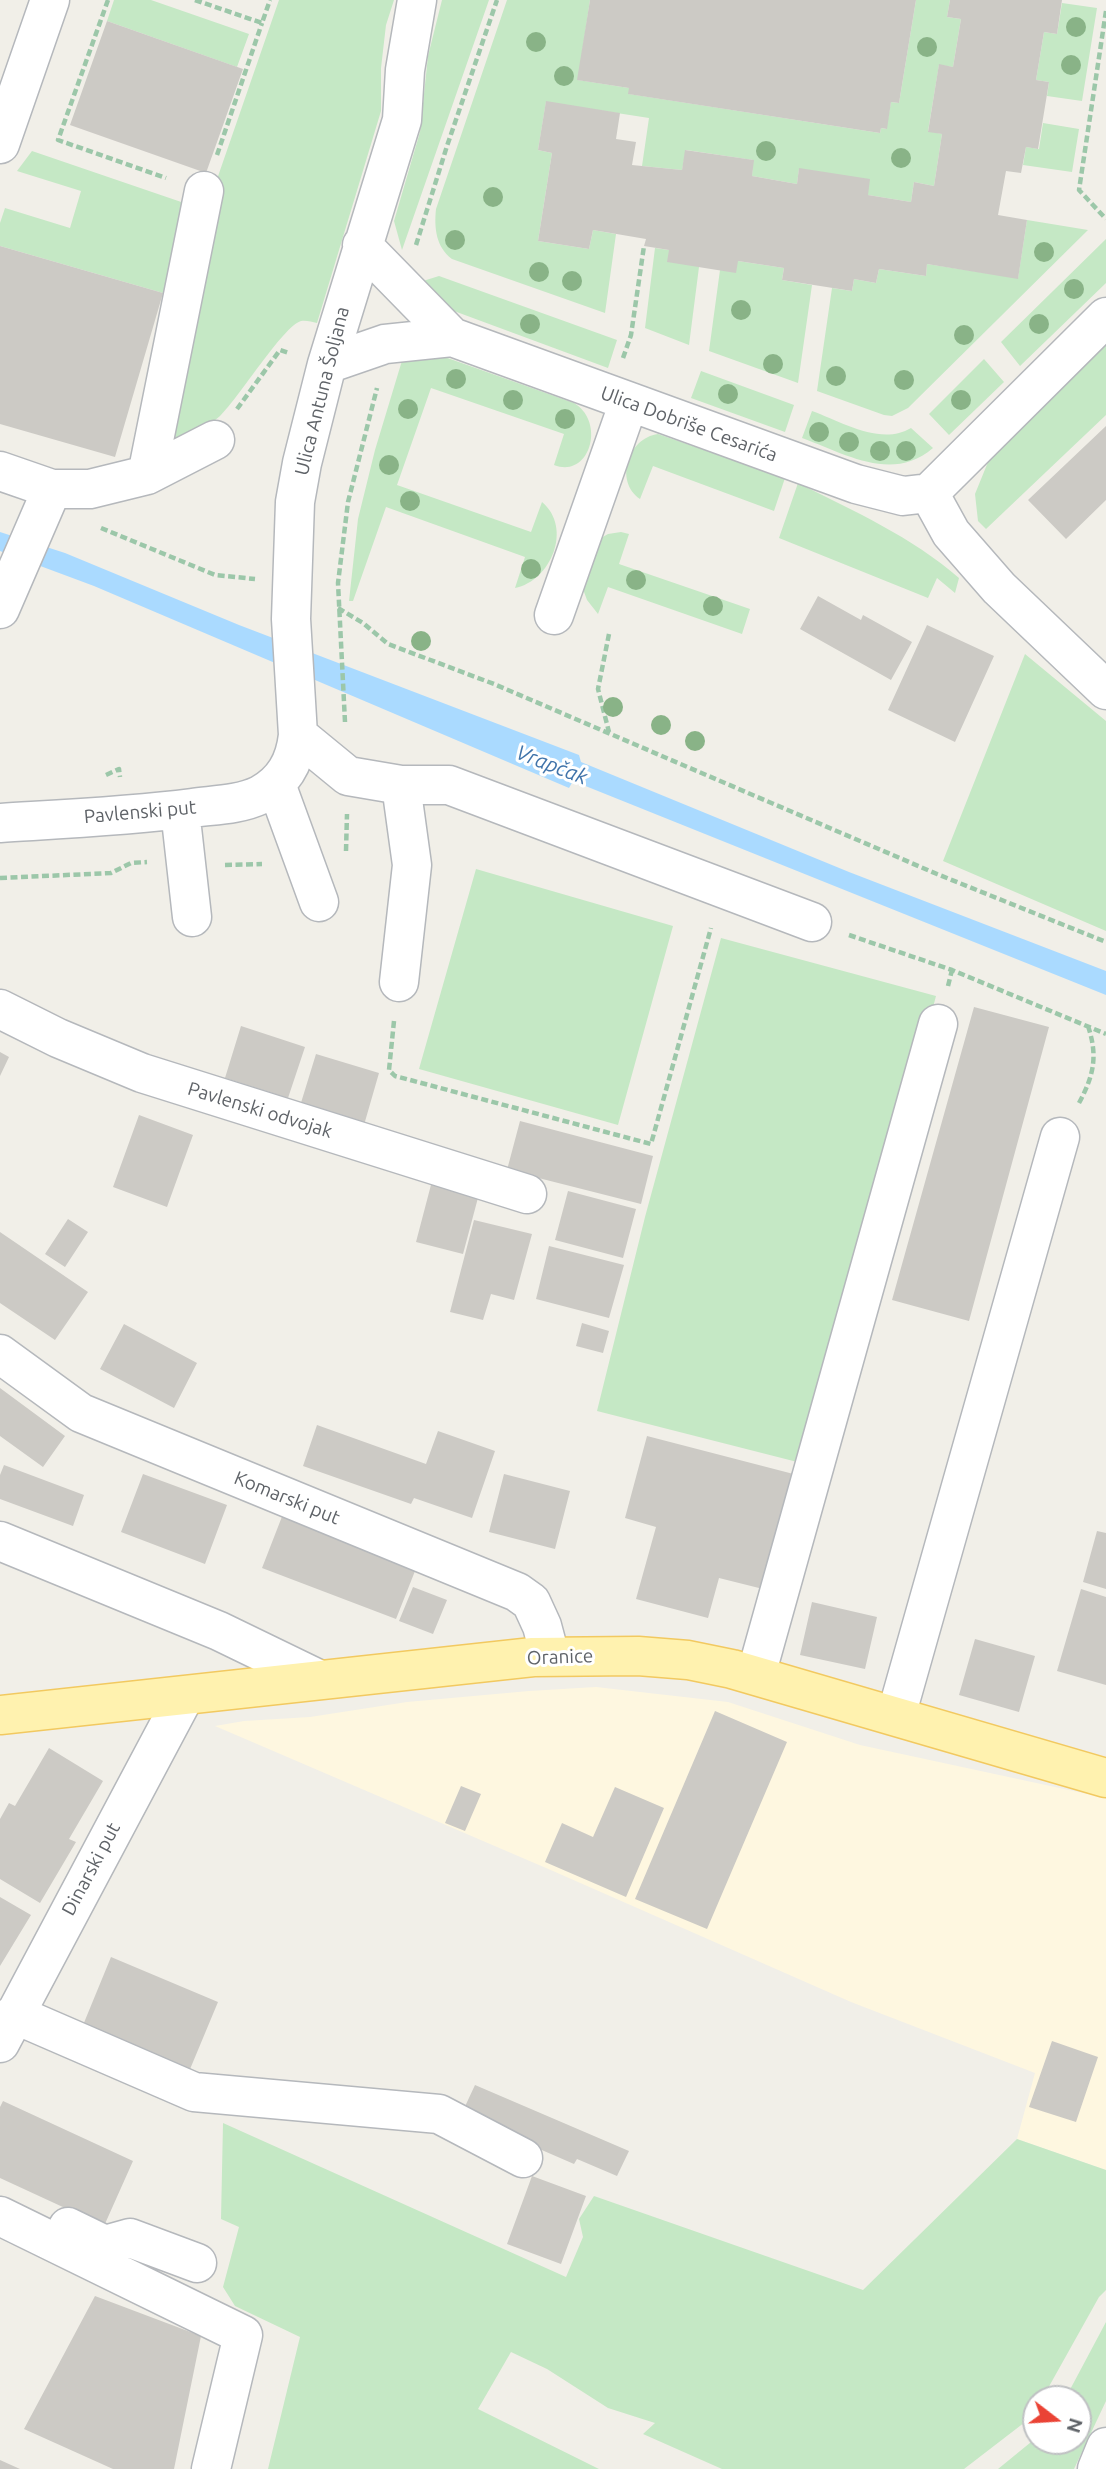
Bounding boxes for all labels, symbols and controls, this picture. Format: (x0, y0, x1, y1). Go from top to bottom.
street label: Ulica Antuna Šoljana (290, 304, 354, 478)
street label: Ulica Dobriše Cesarića (597, 381, 781, 467)
water label: Vrapčak (513, 740, 591, 790)
street label: Pavlenski put (83, 796, 197, 828)
street label: Pavlenski odvojak (185, 1077, 335, 1143)
street label: Komarski put (231, 1466, 343, 1530)
street label: Oranice (526, 1644, 594, 1670)
street label: Dinarski put (57, 1819, 125, 1919)
north arrow (1022, 2385, 1092, 2455)
text: N (1063, 2416, 1088, 2436)

